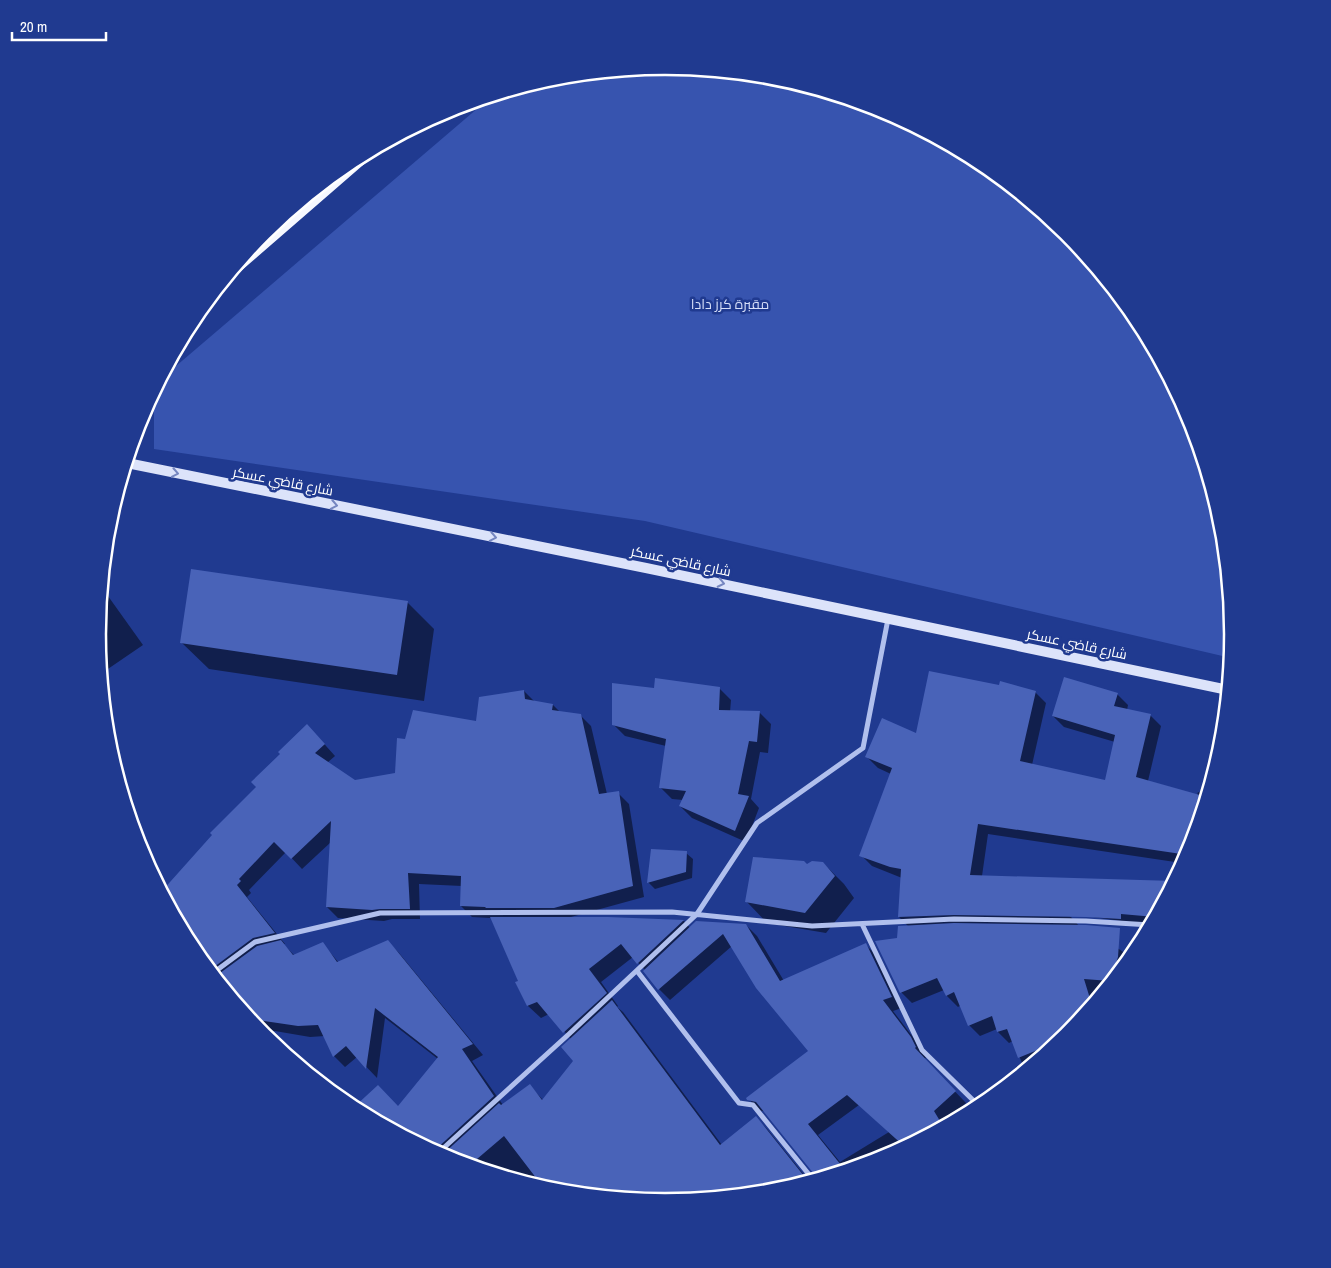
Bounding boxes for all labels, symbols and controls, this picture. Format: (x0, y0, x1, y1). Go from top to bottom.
scale bar (12, 10, 106, 42)
text: 20 m (20, 16, 47, 37)
park label: مقبرة كرز دادا (691, 295, 769, 313)
street label: شارع قاضي عسكر (230, 462, 335, 502)
one-way arrow (170, 467, 179, 478)
one-way arrow (330, 499, 338, 510)
one-way arrow (489, 531, 498, 542)
street label: شارع قاضي عسكر (628, 541, 733, 582)
one-way arrow (717, 577, 726, 588)
street label: شارع قاضي عسكر (1024, 624, 1129, 665)

